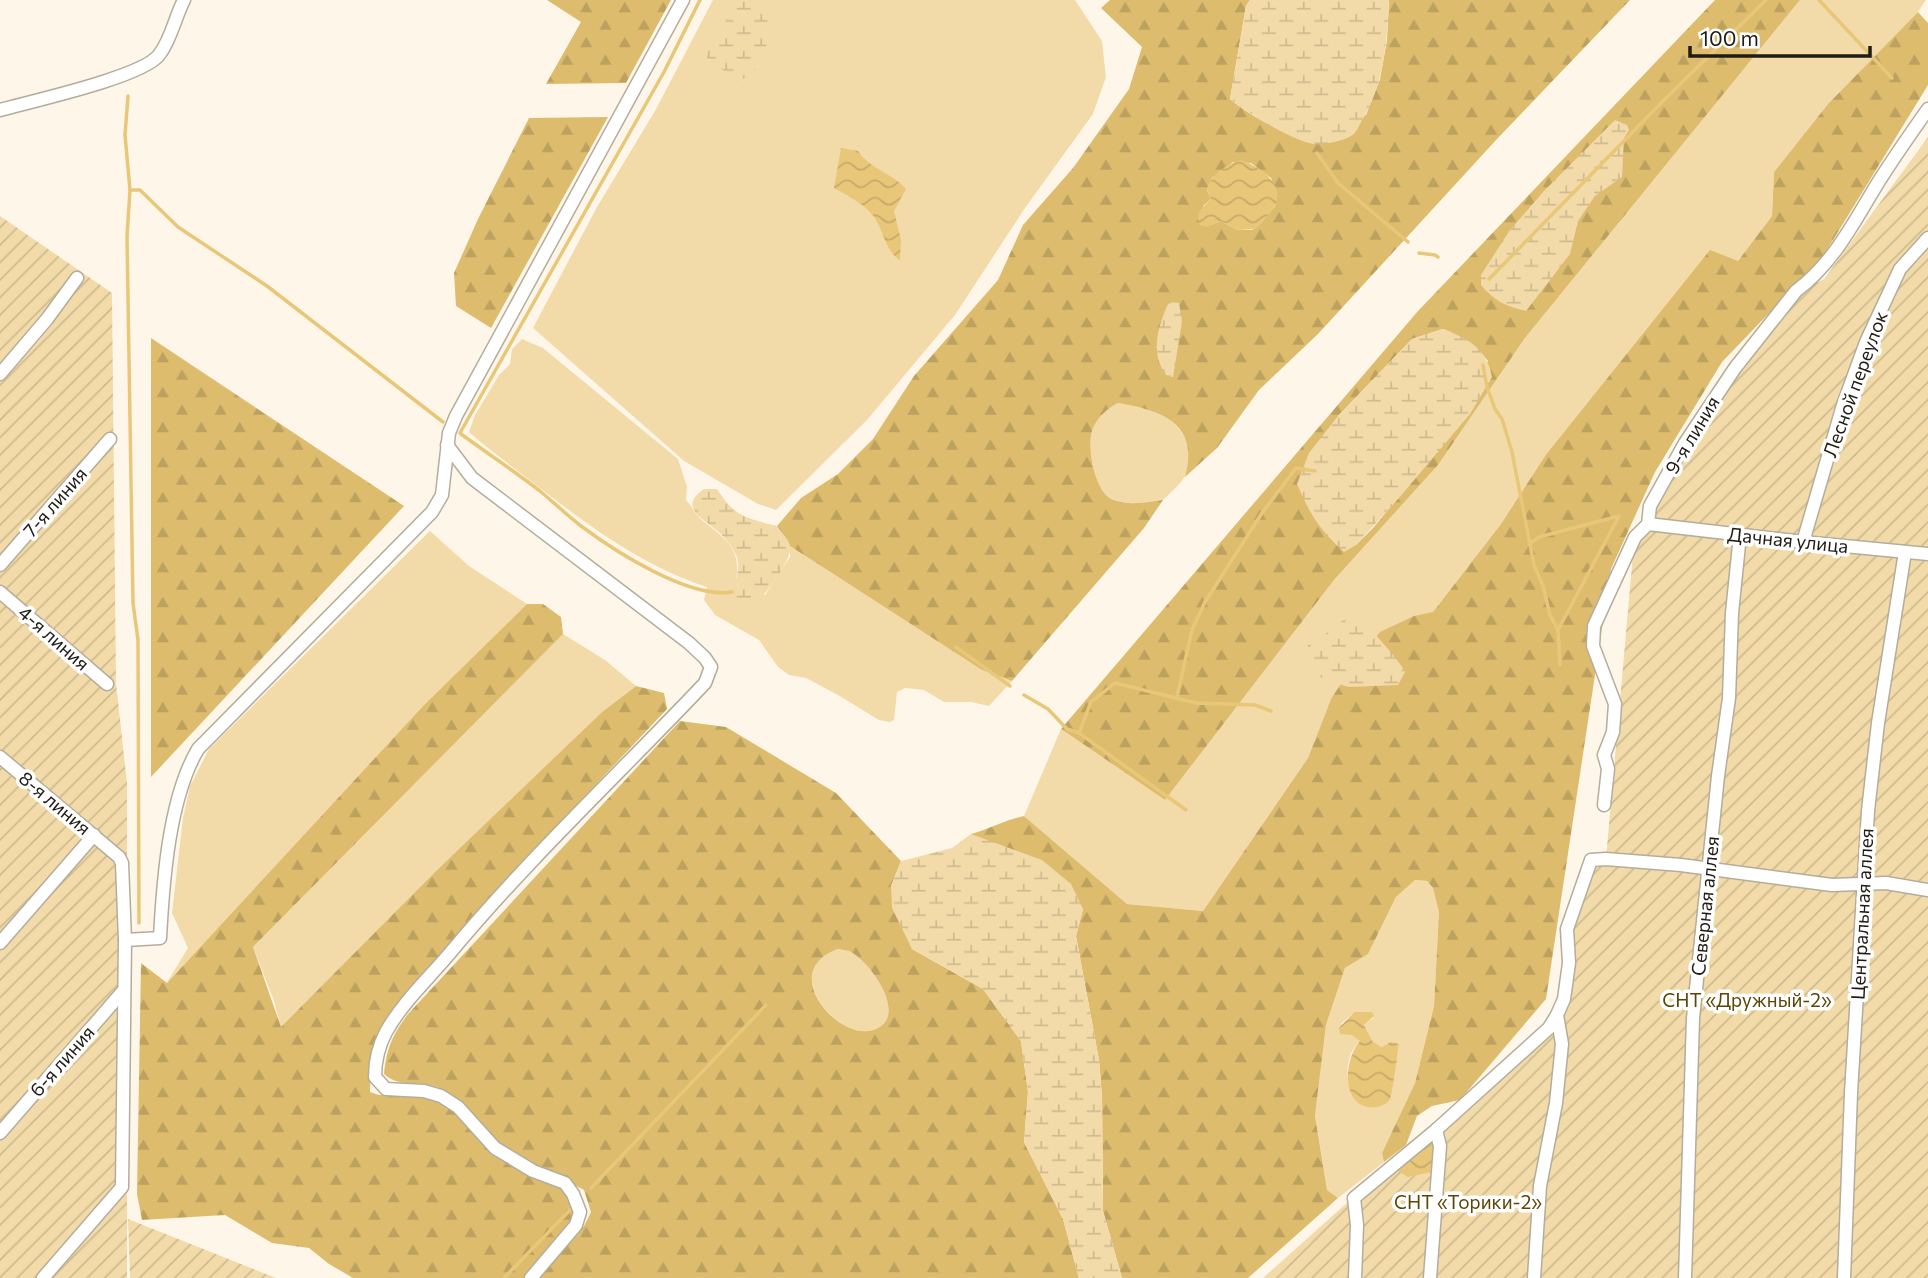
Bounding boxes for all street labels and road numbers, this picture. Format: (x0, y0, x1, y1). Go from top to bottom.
street label: Лесной переулок (1817, 308, 1892, 460)
street label: 9-я линия (1659, 392, 1724, 478)
street label: 7-я линия (18, 462, 91, 541)
street label: Дачная улица (1727, 522, 1849, 557)
street label: 4-я линия (14, 601, 95, 675)
street label: 8-я линия (15, 766, 96, 839)
street label: Центральная аллея (1846, 827, 1877, 1001)
street label: Северная аллея (1686, 835, 1723, 977)
street label: 6-я линия (24, 1020, 99, 1101)

